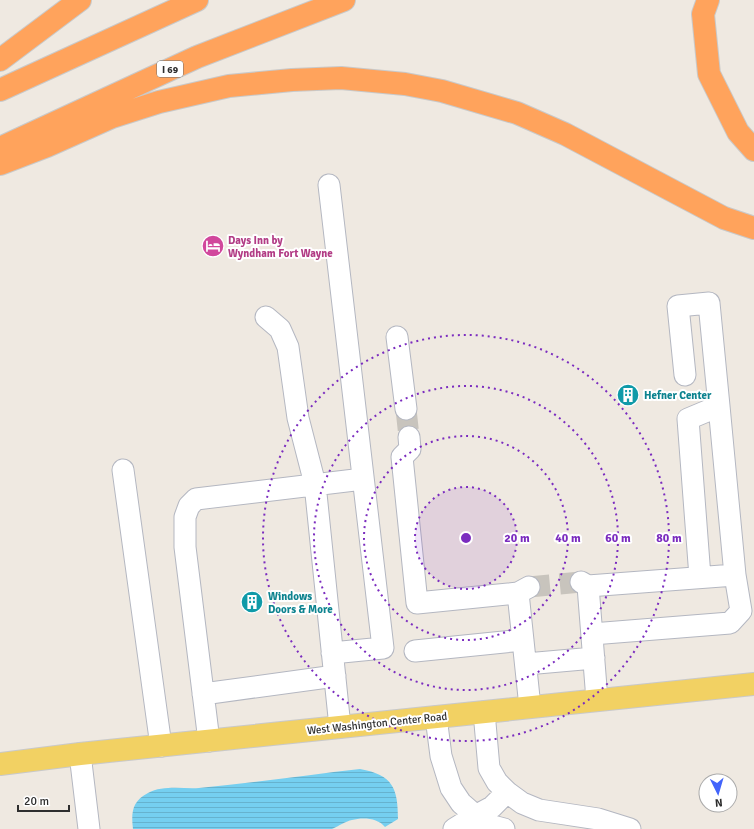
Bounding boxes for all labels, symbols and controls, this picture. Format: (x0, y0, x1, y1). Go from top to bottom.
road number: I 69 (157, 61, 183, 77)
hotel icon: Days Inn by Wyndham Fort Wayne (200, 233, 226, 259)
place label: Days Inn by Wyndham Fort Wayne (228, 234, 333, 260)
building icon: Hefner Center (615, 382, 641, 408)
place label: Hefner Center (644, 389, 712, 402)
centre of rings (459, 531, 473, 545)
text: 20 m (504, 531, 530, 546)
text: 40 m (555, 531, 581, 546)
text: 60 m (605, 531, 631, 546)
text: 80 m (656, 531, 682, 546)
building icon: Windows Doors & More (239, 589, 265, 615)
place label: Windows Doors & More (268, 590, 333, 616)
street label: West Washington Center Road (306, 710, 448, 737)
north arrow (698, 773, 738, 813)
scale bar (18, 787, 69, 813)
text: 20 m (24, 794, 49, 809)
text: N (714, 796, 723, 809)

